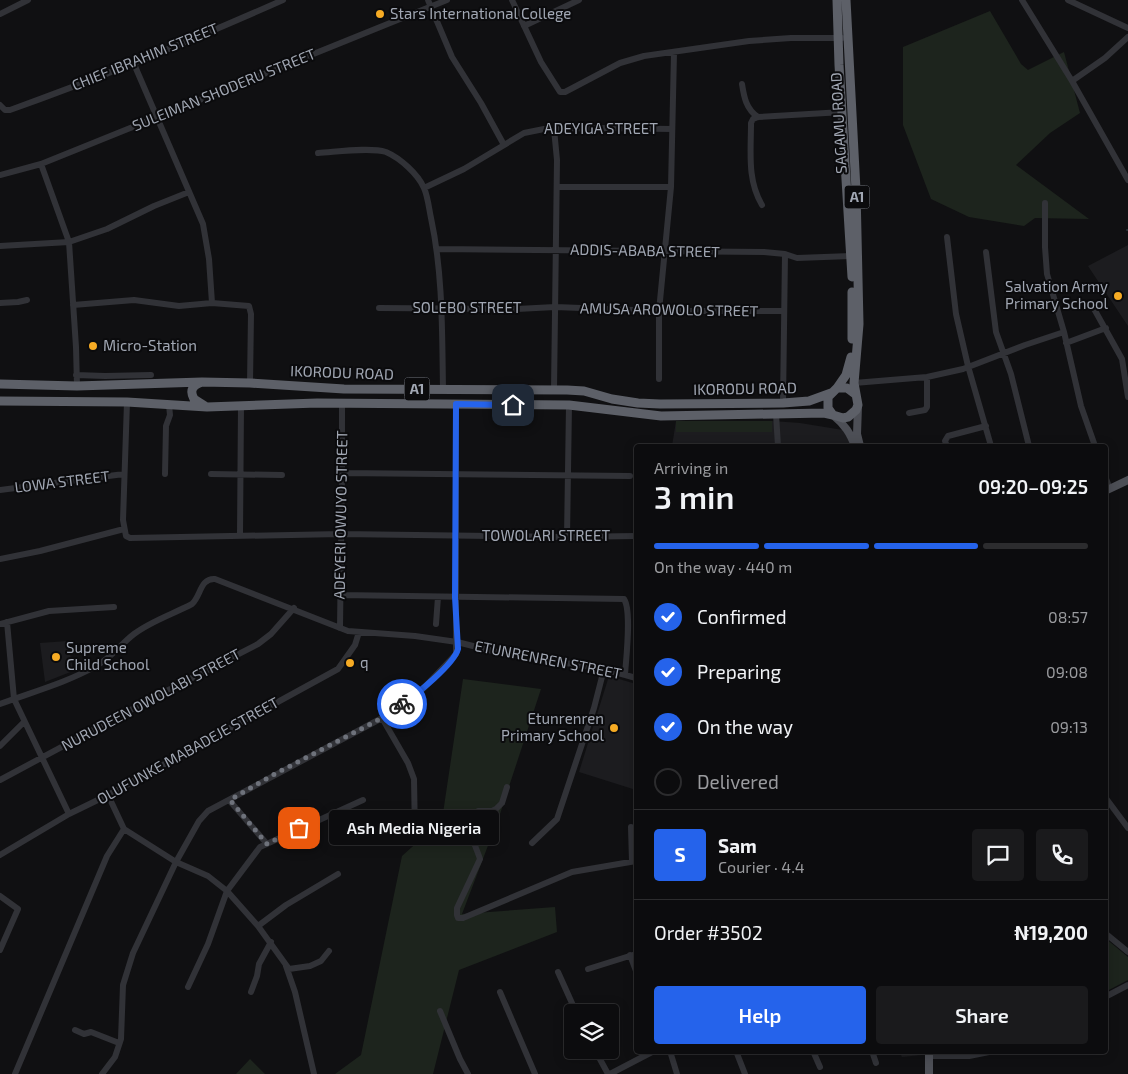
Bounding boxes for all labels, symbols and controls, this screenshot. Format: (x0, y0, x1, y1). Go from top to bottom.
place label: Stars International College (390, 4, 571, 22)
marker: Stars International College (374, 8, 386, 20)
street label: CHIEF IBRAHIM STREET (69, 18, 221, 94)
street label: SULEIMAN SHODERU STREET (129, 44, 318, 134)
street label: SAGAMU ROAD (826, 72, 850, 174)
street label: ADEYIGA STREET (544, 119, 658, 137)
road number: A1 (844, 186, 870, 208)
street label: ADDIS-ABABA STREET (570, 240, 720, 260)
place label: Salvation Army Primary School (1005, 277, 1109, 312)
marker: Salvation Army Primary School (1112, 290, 1124, 302)
street label: SOLEBO STREET (412, 298, 522, 316)
street label: AMUSA AROWOLO STREET (580, 298, 759, 320)
place label: Micro-Station (103, 336, 197, 354)
marker: Micro-Station (87, 340, 99, 352)
street label: IKORODU ROAD (290, 361, 394, 383)
road number: A1 (404, 378, 430, 400)
street label: IKORODU ROAD (693, 378, 797, 398)
pin (492, 384, 534, 426)
icon: home (499, 391, 527, 419)
street label: ADEYERI OWUYO STREET (330, 430, 350, 600)
text: Arriving in (654, 458, 728, 477)
street label: LOWA STREET (13, 466, 111, 496)
text: 09:20–09:25 (978, 475, 1088, 498)
text: 3 min (654, 477, 735, 515)
street label: TOWOLARI STREET (482, 526, 610, 544)
text: On the way · 440 m (654, 557, 792, 576)
icon: check (654, 603, 682, 631)
text: Confirmed (697, 605, 787, 628)
text: 08:57 (1048, 607, 1088, 626)
street label: ETUNRENREN STREET (473, 636, 624, 682)
place label: Supreme Child School (66, 638, 150, 673)
street label: NURUDEEN OWOLABI STREET (58, 644, 243, 754)
marker: Supreme Child School (50, 651, 62, 663)
place label: q (360, 653, 369, 671)
marker: q (344, 657, 356, 669)
icon: check (654, 658, 682, 686)
text: Preparing (697, 660, 781, 683)
text: 09:08 (1046, 662, 1088, 681)
courier (377, 679, 427, 729)
icon: bike (388, 690, 416, 718)
street label: OLUFUNKE MABADEJE STREET (94, 692, 282, 808)
place label: Etunrenren Primary School (501, 709, 605, 744)
icon: check (654, 713, 682, 741)
text: On the way (697, 715, 793, 738)
text: 09:13 (1050, 717, 1088, 736)
marker: Etunrenren Primary School (608, 722, 620, 734)
text: Delivered (697, 770, 779, 793)
pin (278, 807, 320, 849)
callout: Ash Media Nigeria (329, 810, 499, 846)
icon: bag (285, 814, 313, 842)
text: Ash Media Nigeria (347, 818, 481, 837)
button: chat (972, 829, 1024, 881)
button: phone (1036, 829, 1088, 881)
text: Sam (718, 834, 757, 857)
text: S (674, 843, 686, 866)
text: Courier · 4.4 (718, 857, 805, 876)
text: Order #3502 (654, 921, 763, 944)
text: ₦19,200 (1014, 921, 1088, 944)
button: Help (654, 986, 866, 1044)
button: Share (876, 986, 1088, 1044)
map controls (564, 1004, 619, 1059)
button: layers (564, 1004, 619, 1059)

